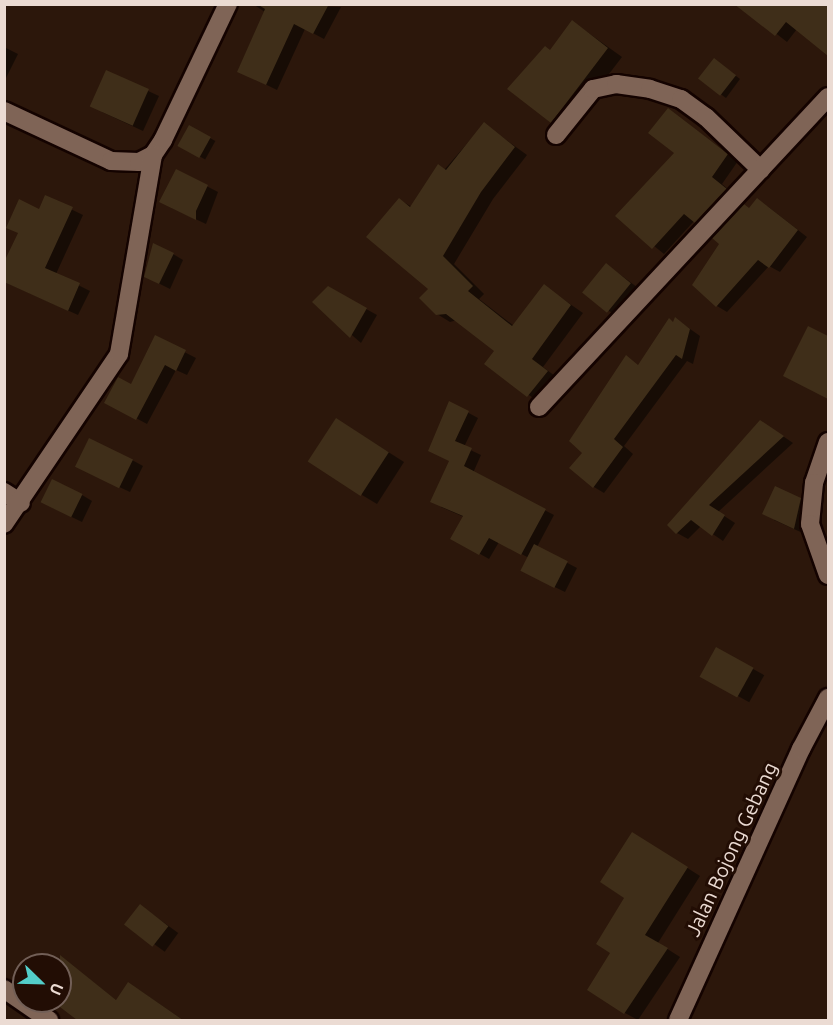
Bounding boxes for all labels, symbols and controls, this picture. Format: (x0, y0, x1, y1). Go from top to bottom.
street label: Jalan Bojong Gebang (680, 758, 782, 940)
north arrow (12, 953, 72, 1013)
text: U (46, 981, 67, 998)

